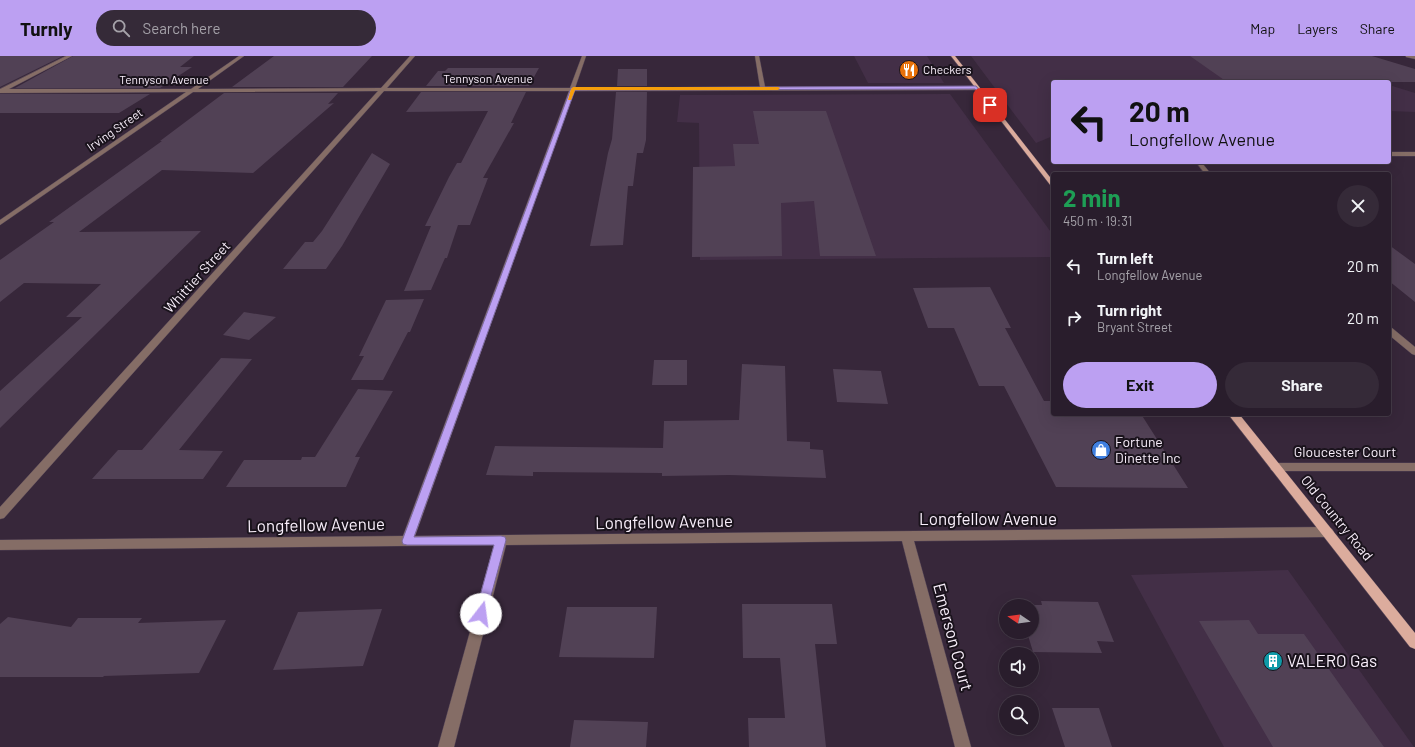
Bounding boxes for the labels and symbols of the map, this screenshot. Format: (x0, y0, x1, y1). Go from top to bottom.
restaurant icon: Checkers (898, 59, 920, 81)
place label: Checkers (923, 62, 972, 76)
street label: Tennyson Avenue (443, 71, 533, 85)
street label: Tennyson Avenue (119, 72, 209, 86)
pin (973, 88, 1007, 122)
street label: Irving Street (84, 105, 145, 153)
street label: Whittier Street (160, 237, 233, 316)
place label: Fortune Dinette Inc (1115, 433, 1181, 466)
shop icon: Fortune Dinette Inc (1090, 439, 1112, 461)
street label: Gloucester Court (1294, 443, 1396, 460)
street label: Old Country Road (1298, 472, 1377, 564)
street label: Longfellow Avenue (919, 508, 1057, 528)
street label: Longfellow Avenue (595, 510, 733, 532)
street label: Longfellow Avenue (247, 513, 385, 535)
street label: Emerson Court (930, 581, 978, 693)
position arrow (460, 593, 502, 635)
north arrow (999, 599, 1039, 639)
building icon: VALERO Gas (1262, 650, 1284, 672)
place label: VALERO Gas (1287, 650, 1377, 670)

